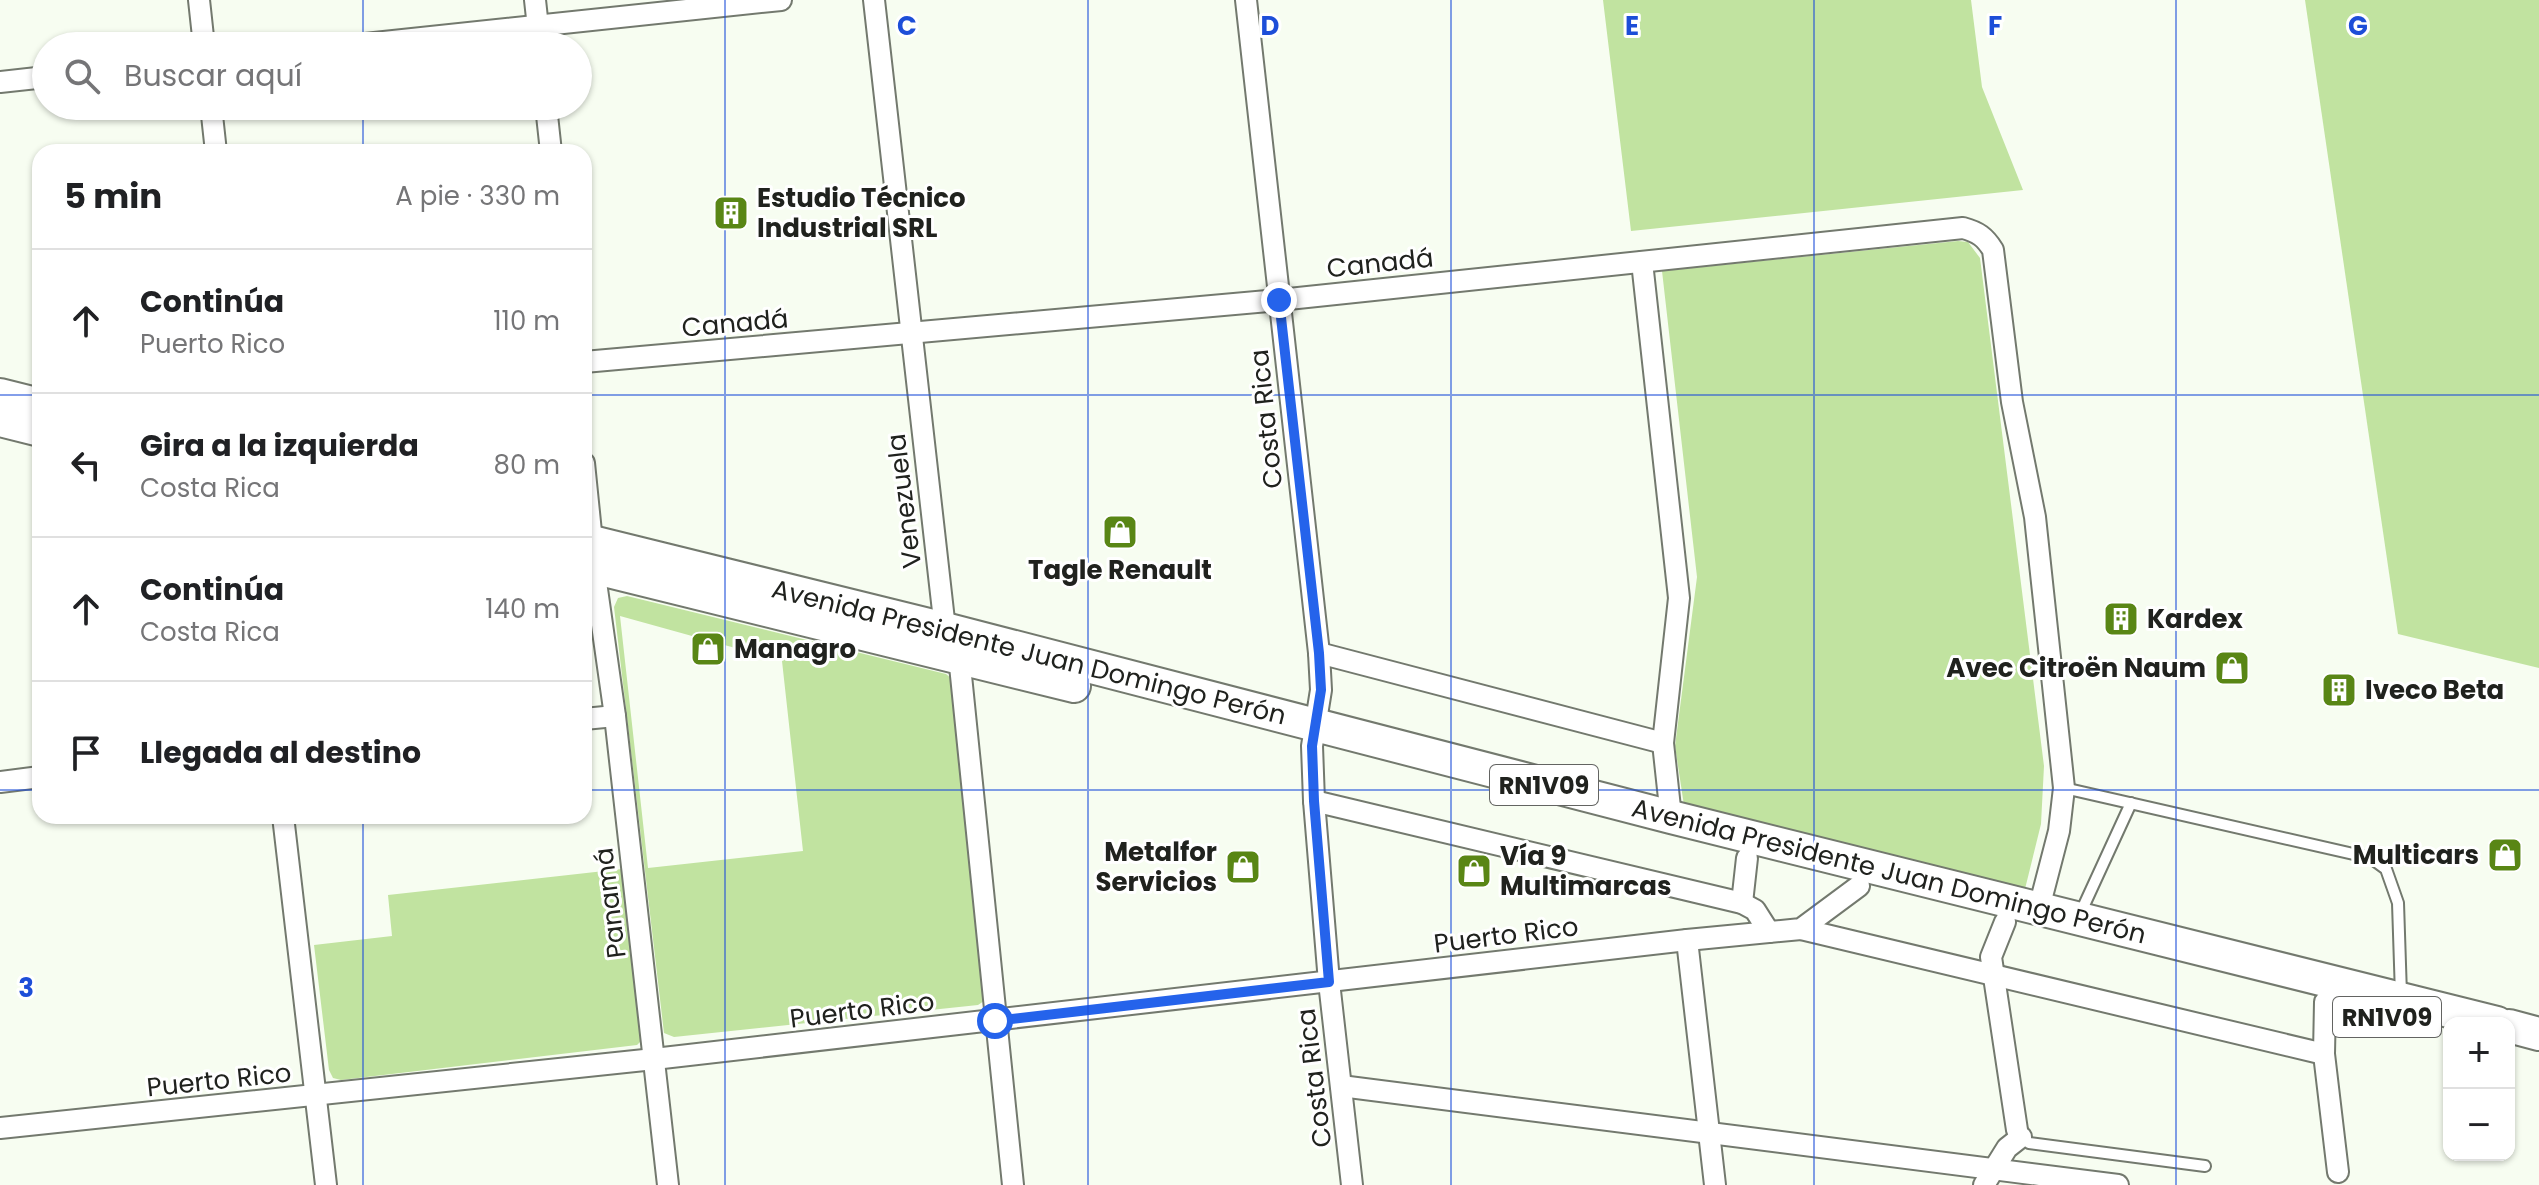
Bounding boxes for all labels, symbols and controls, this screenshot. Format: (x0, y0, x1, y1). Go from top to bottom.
text: C (897, 8, 917, 44)
text: D (1261, 8, 1280, 44)
text: E (1625, 8, 1639, 44)
text: F (1988, 8, 2002, 44)
text: G (2348, 8, 2368, 44)
search box (32, 32, 592, 120)
icon: search (60, 54, 104, 98)
text: Buscar aquí (124, 54, 302, 97)
text: 5 min (64, 172, 162, 220)
text: A pie · 330 m (395, 178, 560, 214)
place label: Estudio Técnico Industrial SRL (757, 180, 966, 246)
building icon: Estudio Técnico Industrial SRL (712, 194, 750, 232)
street label: Canadá (1325, 240, 1435, 286)
text: Continúa (140, 280, 284, 323)
route end (1261, 282, 1297, 318)
icon: ahead (64, 299, 108, 343)
street label: Canadá (680, 300, 790, 346)
text: 110 m (493, 303, 560, 339)
text: Puerto Rico (140, 326, 285, 362)
street label: Costa Rica (1241, 348, 1291, 490)
text: Gira a la izquierda (140, 424, 419, 467)
street label: Venezuela (878, 432, 930, 570)
icon: left (64, 443, 108, 487)
text: 80 m (494, 447, 560, 483)
text: Costa Rica (140, 470, 280, 506)
shop icon: Tagle Renault (1101, 513, 1139, 551)
place label: Tagle Renault (1028, 552, 1212, 588)
text: Continúa (140, 568, 284, 611)
street label: Avenida Presidente Juan Domingo Perón (768, 571, 1290, 733)
icon: ahead (64, 587, 108, 631)
text: 140 m (485, 591, 560, 627)
building icon: Kardex (2102, 600, 2140, 638)
place label: Kardex (2147, 601, 2244, 637)
text: Costa Rica (140, 614, 280, 650)
shop icon: Managro (689, 630, 727, 668)
place label: Managro (734, 631, 856, 667)
shop icon: Avec Citroën Naum (2213, 649, 2251, 687)
place label: Avec Citroën Naum (1946, 650, 2206, 686)
building icon: Iveco Beta (2320, 671, 2358, 709)
place label: Iveco Beta (2365, 672, 2504, 708)
icon: arrive (64, 731, 108, 775)
text: Llegada al destino (140, 731, 421, 774)
road number: RN1V09 (1490, 765, 1598, 805)
street label: Avenida Presidente Juan Domingo Perón (1628, 790, 2150, 952)
place label: Metalfor Servicios (1095, 834, 1217, 900)
shop icon: Multicars (2486, 836, 2524, 874)
place label: Multicars (2353, 837, 2479, 873)
place label: Vía 9 Multimarcas (1500, 838, 1672, 904)
street label: Panamá (585, 846, 635, 960)
shop icon: Metalfor Servicios (1224, 848, 1262, 886)
shop icon: Vía 9 Multimarcas (1455, 852, 1493, 890)
street label: Puerto Rico (1432, 908, 1580, 962)
text: 3 (18, 970, 34, 1006)
street label: Puerto Rico (788, 983, 936, 1037)
road number: RN1V09 (2333, 997, 2441, 1037)
route start (977, 1003, 1013, 1039)
street label: Costa Rica (1288, 1006, 1340, 1150)
map controls (2443, 1017, 2515, 1161)
button: + (2443, 1017, 2515, 1089)
street label: Puerto Rico (145, 1055, 293, 1105)
button: − (2443, 1089, 2515, 1161)

